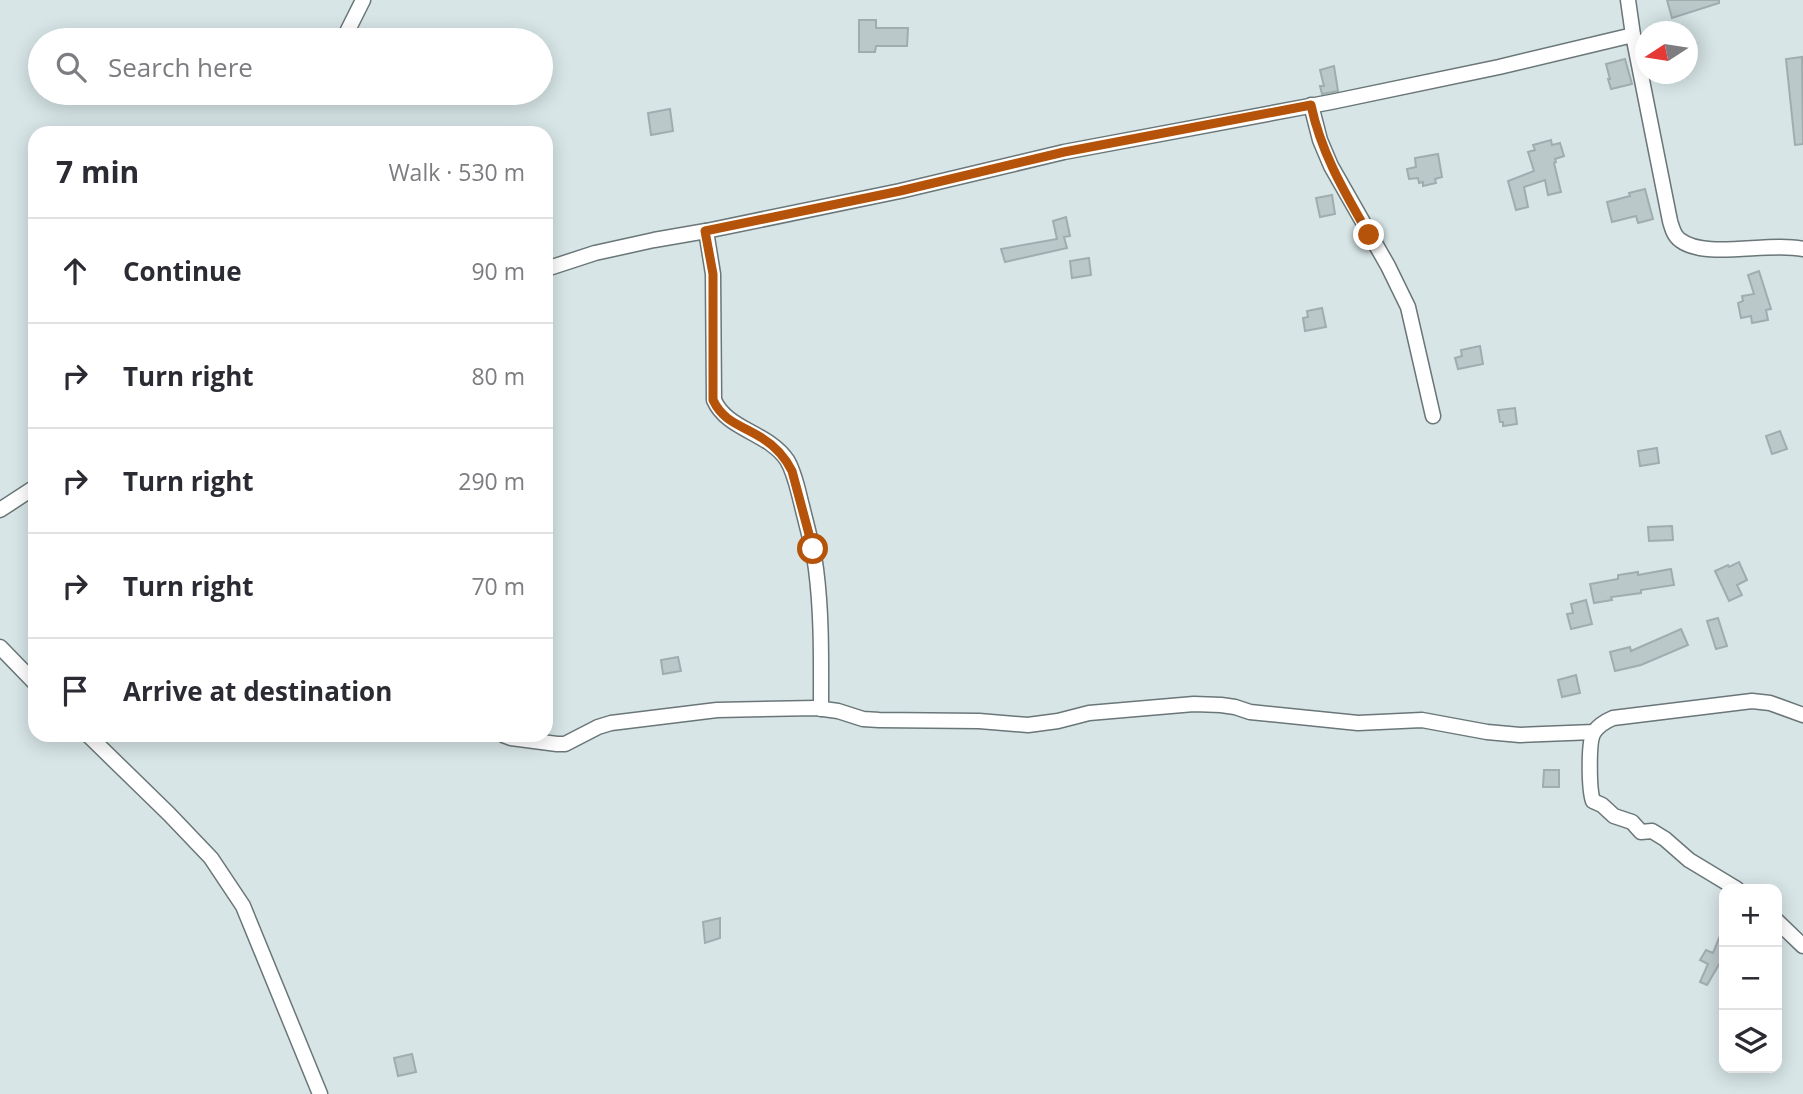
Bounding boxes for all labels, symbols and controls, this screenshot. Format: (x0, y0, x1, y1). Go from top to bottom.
north arrow (1635, 21, 1698, 84)
search box (28, 28, 553, 105)
icon: search (52, 48, 90, 86)
text: Search here (108, 49, 253, 85)
text: 7 min (56, 151, 139, 192)
text: Walk · 530 m (388, 156, 525, 188)
route end (1353, 219, 1384, 250)
icon: ahead (56, 252, 94, 290)
text: Continue (123, 253, 242, 289)
text: 90 m (471, 255, 525, 287)
icon: right (56, 357, 94, 395)
text: Turn right (123, 358, 254, 394)
text: 80 m (471, 360, 525, 392)
icon: right (56, 462, 94, 500)
text: Turn right (123, 463, 254, 499)
text: 290 m (458, 465, 525, 497)
route start (797, 533, 828, 564)
icon: right (56, 567, 94, 605)
text: Turn right (123, 568, 254, 604)
text: 70 m (471, 570, 525, 602)
icon: arrive (56, 672, 94, 710)
text: Arrive at destination (123, 673, 392, 709)
map controls (1719, 884, 1782, 1073)
button: + (1719, 884, 1782, 947)
button: − (1719, 947, 1782, 1010)
button: layers (1719, 1010, 1782, 1073)

